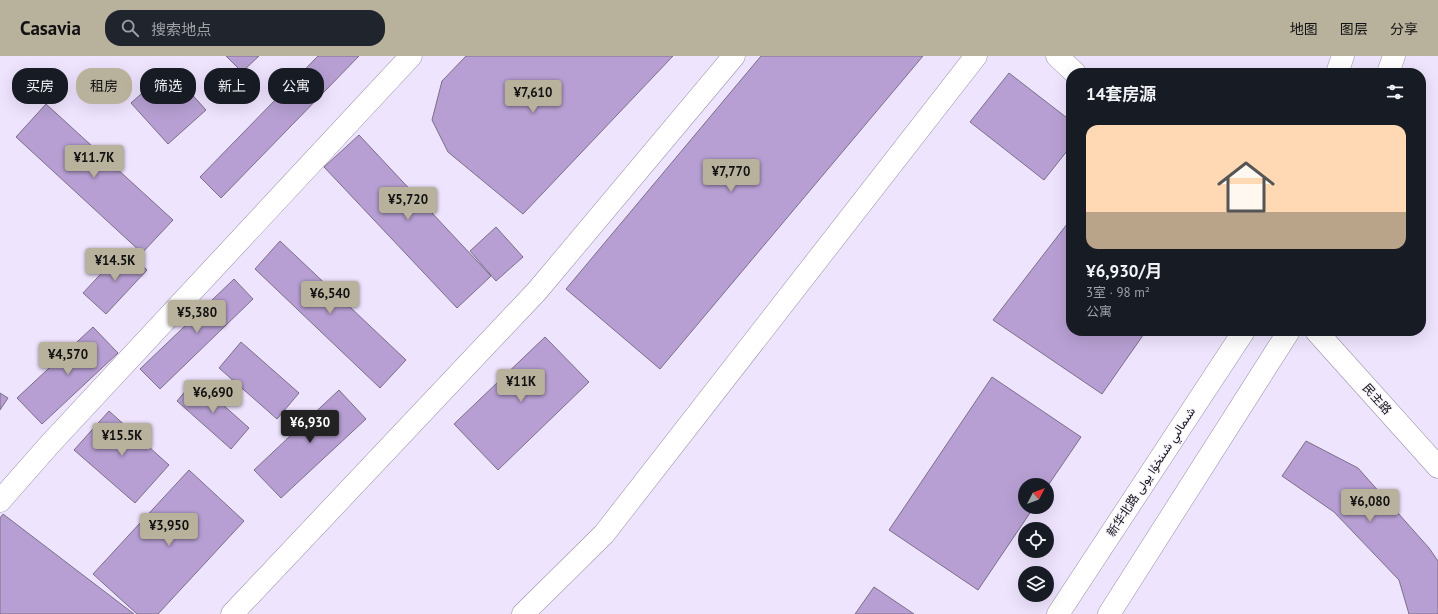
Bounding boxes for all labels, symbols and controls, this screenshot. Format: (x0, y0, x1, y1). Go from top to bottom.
search box (105, 10, 385, 46)
text: Casavia (20, 16, 81, 40)
icon: search (119, 17, 141, 39)
text: 搜索地点 (151, 20, 211, 39)
text: 地图 (1290, 20, 1318, 38)
text: 图层 (1340, 20, 1368, 38)
text: 分享 (1390, 20, 1418, 38)
chip: 买房 (12, 68, 68, 104)
chip: 租房 (76, 68, 132, 104)
chip: 筛选 (140, 68, 196, 104)
chip: 新上 (204, 68, 260, 104)
chip: 公寓 (268, 68, 324, 104)
pin: ¥7,610 (500, 80, 566, 114)
icon: filters (1384, 81, 1406, 103)
text: 14套房源 (1086, 83, 1156, 105)
text: ¥7,610 (514, 84, 552, 101)
pin: ¥11.7K (61, 145, 127, 179)
text: ¥11.7K (74, 149, 114, 166)
icon: home (1210, 151, 1282, 223)
pin: ¥7,770 (698, 159, 764, 193)
text: ¥7,770 (712, 163, 750, 180)
pin: ¥5,720 (375, 187, 441, 221)
text: ¥5,720 (388, 191, 428, 208)
pin: ¥14.5K (82, 248, 148, 282)
text: ¥14.5K (95, 252, 135, 269)
text: ¥6,930/月 (1086, 260, 1162, 282)
pin: ¥6,540 (297, 281, 363, 315)
text: 3室 · 98 m² (1086, 284, 1150, 301)
text: ¥6,540 (310, 285, 350, 302)
pin: ¥5,380 (164, 300, 230, 334)
text: 公寓 (1086, 303, 1112, 320)
text: ¥5,380 (177, 304, 217, 321)
pin: ¥4,570 (35, 342, 101, 376)
text: ¥4,570 (48, 346, 88, 363)
pin: ¥11K (497, 369, 545, 403)
text: ¥11K (506, 373, 536, 390)
pin: ¥6,690 (180, 380, 246, 414)
street label: 民主路 (1360, 380, 1395, 417)
text: ¥6,690 (193, 384, 233, 401)
street label: 新华北路 شىمالىي شىنخۇا يولى (1103, 404, 1201, 541)
pin: ¥6,930 (277, 410, 343, 444)
text: ¥6,930 (290, 414, 330, 431)
pin: ¥15.5K (89, 423, 155, 457)
text: ¥15.5K (102, 427, 142, 444)
north arrow (1018, 478, 1054, 514)
map controls (1018, 478, 1054, 602)
pin: ¥6,080 (1337, 489, 1403, 523)
text: ¥6,080 (1350, 493, 1390, 510)
pin: ¥3,950 (136, 513, 202, 547)
text: ¥3,950 (149, 517, 189, 534)
button: locate (1018, 522, 1054, 558)
button: layers (1018, 566, 1054, 602)

